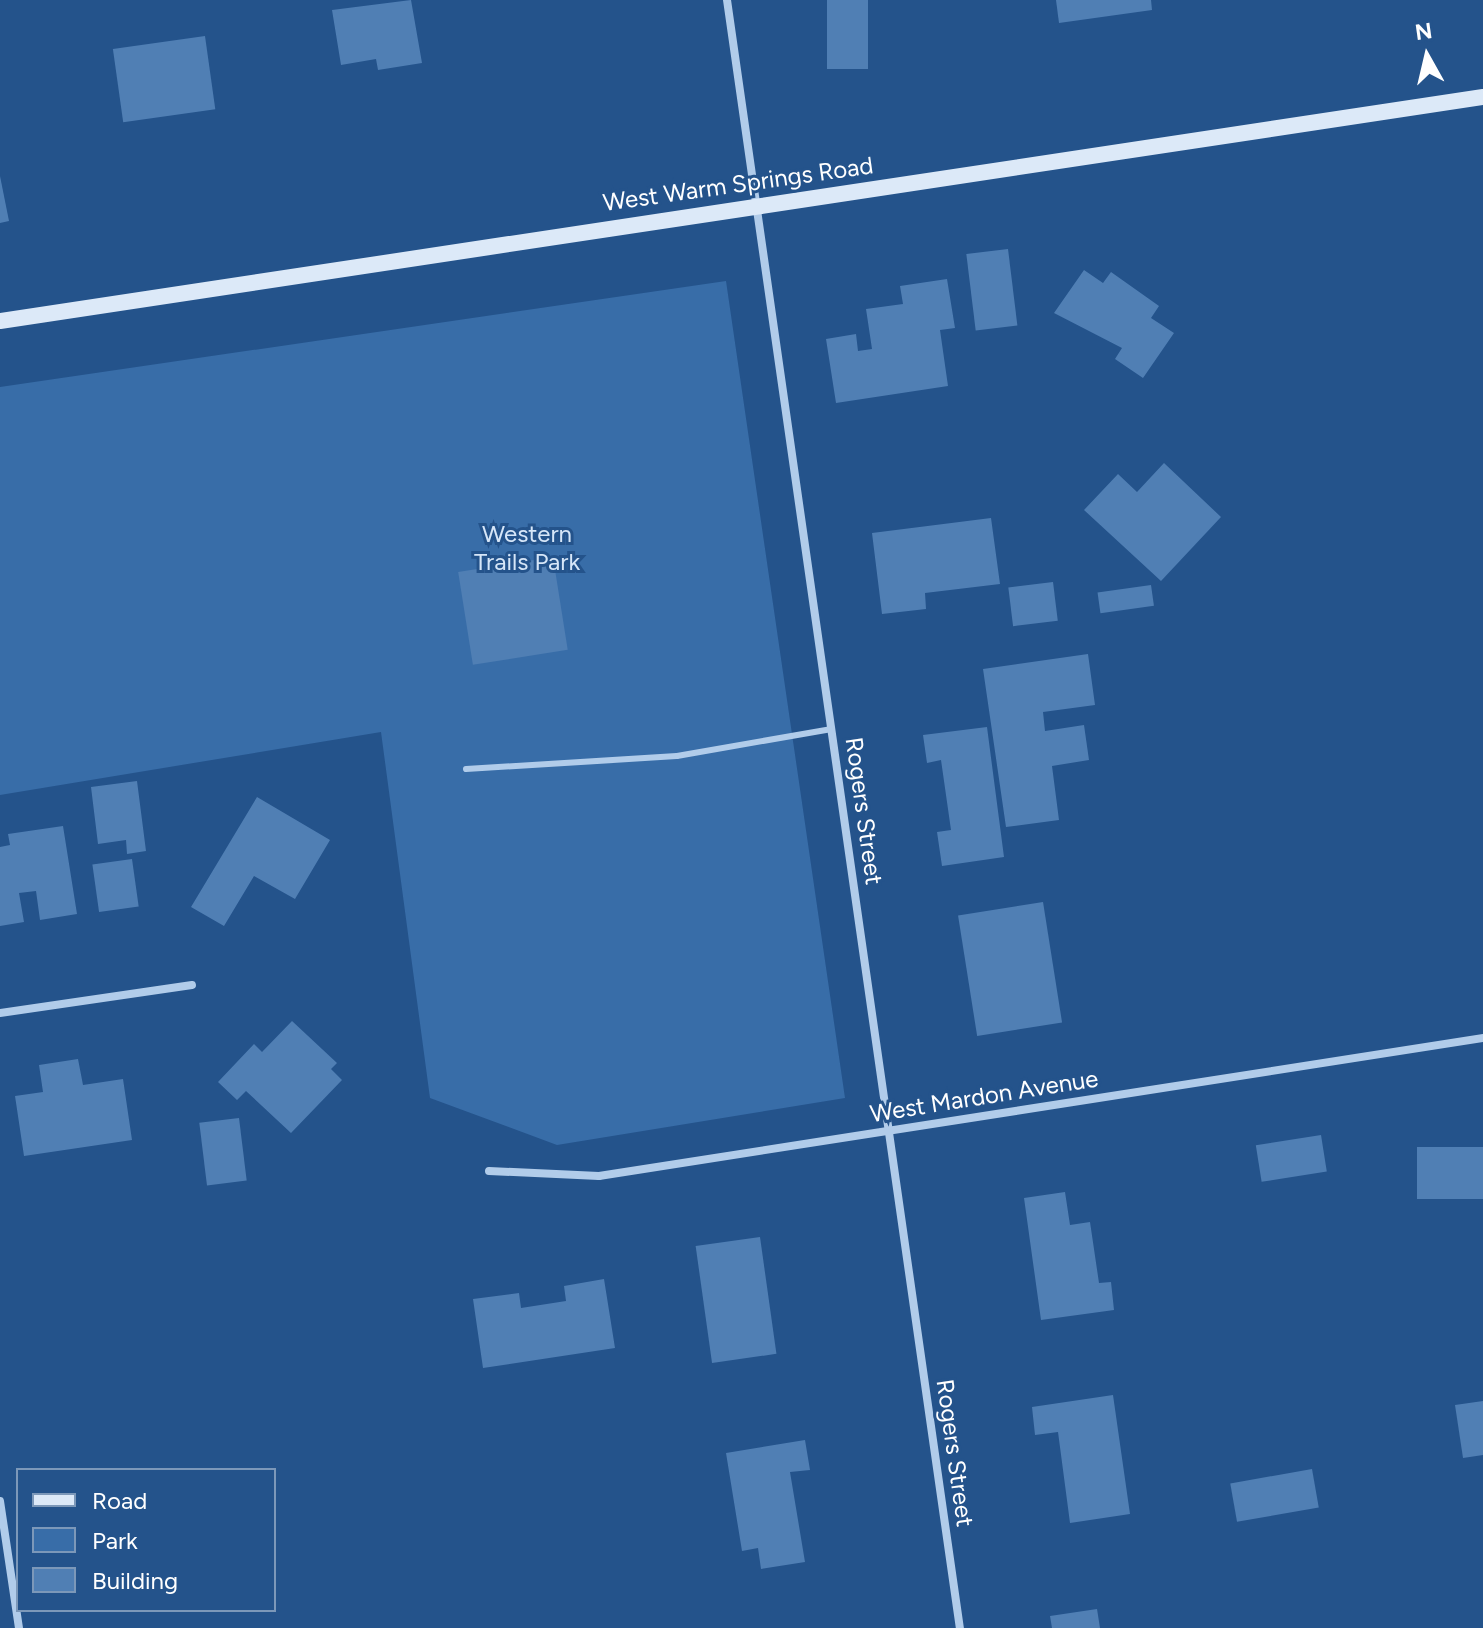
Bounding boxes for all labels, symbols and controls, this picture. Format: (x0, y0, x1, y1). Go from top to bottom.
north arrow (1387, 16, 1467, 96)
text: N (1413, 17, 1434, 46)
street label: West Warm Springs Road (601, 151, 875, 217)
park label: Western Trails Park (474, 520, 580, 576)
street label: Rogers Street (839, 735, 889, 887)
street label: West Mardon Avenue (868, 1064, 1100, 1128)
street label: Rogers Street (930, 1377, 980, 1529)
legend (16, 1468, 276, 1612)
text: Road (92, 1486, 147, 1515)
text: Park (92, 1526, 138, 1555)
text: Building (92, 1566, 178, 1595)

